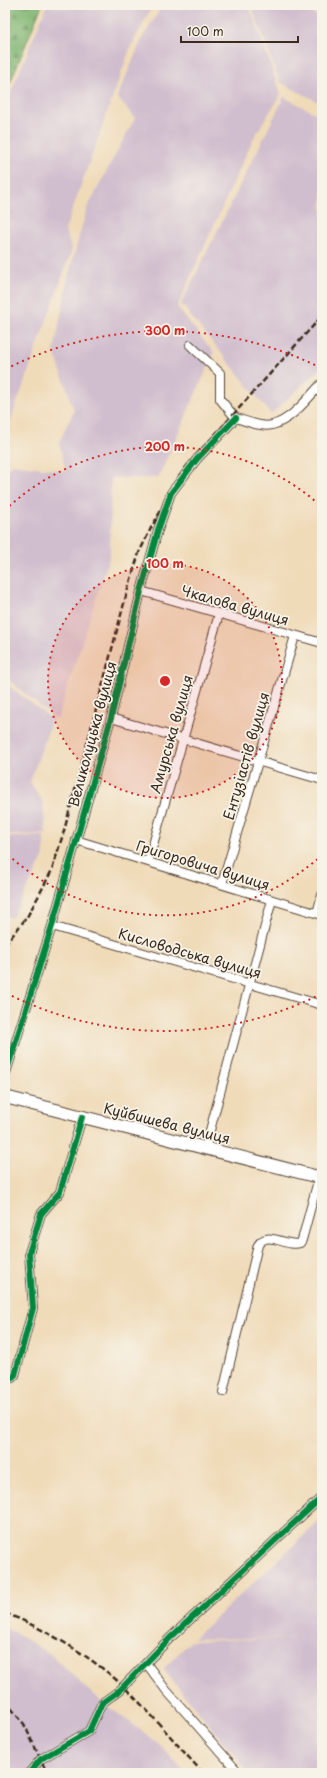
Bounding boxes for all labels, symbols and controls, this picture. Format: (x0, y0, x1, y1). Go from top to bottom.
scale bar (181, 18, 298, 44)
text: 100 m (187, 22, 224, 40)
text: 300 m (145, 321, 185, 339)
text: 200 m (145, 437, 185, 455)
text: 100 m (146, 554, 184, 572)
street label: Чкалова вулиця (179, 580, 291, 630)
street label: Великолуцька вулиця (62, 659, 122, 809)
street label: Амурська вулиця (144, 672, 198, 796)
centre of rings (158, 674, 172, 688)
street label: Ентузіастів вулиця (218, 690, 274, 822)
street label: Григоровича вулиця (133, 835, 273, 895)
street label: Кисловодська вулиця (116, 923, 264, 983)
street label: Куйбишева вулиця (101, 1097, 233, 1149)

